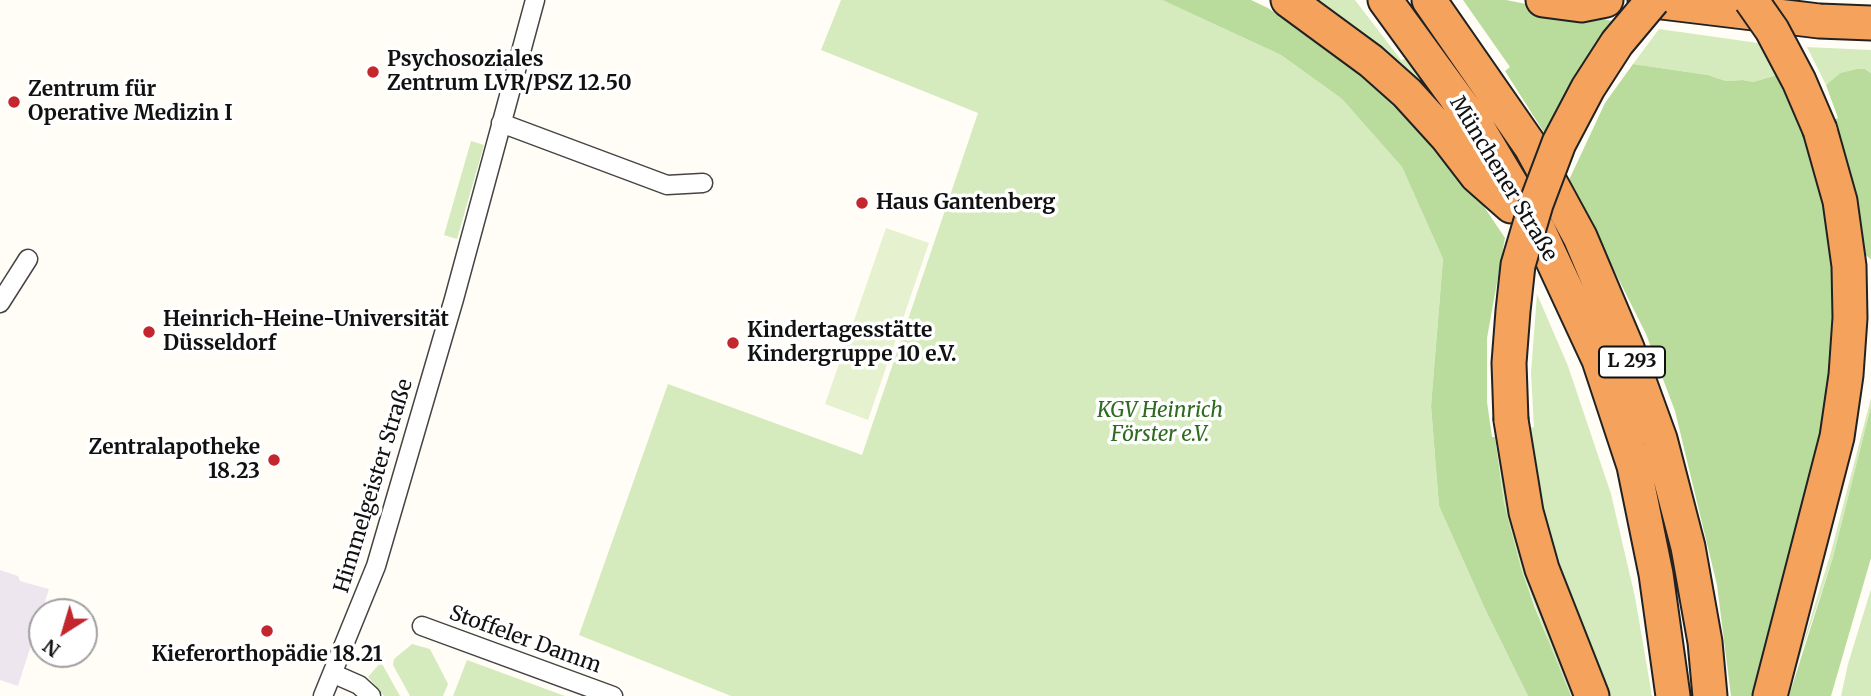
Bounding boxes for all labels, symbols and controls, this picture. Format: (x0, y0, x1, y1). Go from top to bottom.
place label: Psychosoziales Zentrum LVR/PSZ 12.50 (387, 47, 632, 97)
marker: Psychosoziales Zentrum LVR/PSZ 12.50 (365, 64, 381, 80)
place label: Zentrum für Operative Medizin I (28, 77, 233, 127)
street label: Münchener Straße (1444, 92, 1562, 266)
marker: Zentrum für Operative Medizin I (6, 94, 22, 110)
place label: Haus Gantenberg (876, 190, 1055, 216)
marker: Haus Gantenberg (854, 195, 870, 211)
place label: Heinrich-Heine-Universität Düsseldorf (163, 307, 449, 357)
place label: Kindertagesstätte Kindergruppe 10 e.V. (747, 318, 957, 368)
marker: Heinrich-Heine-Universität Düsseldorf (141, 324, 157, 340)
marker: Kindertagesstätte Kindergruppe 10 e.V. (725, 335, 741, 351)
road number: L 293 (1599, 346, 1665, 378)
street label: Himmelgeister Straße (329, 376, 419, 596)
park label: KGV Heinrich Förster e.V. (1097, 398, 1223, 448)
place label: Zentralapotheke 18.23 (88, 435, 260, 485)
marker: Zentralapotheke 18.23 (266, 452, 282, 468)
north arrow (28, 598, 98, 668)
street label: Stoffeler Damm (446, 601, 604, 679)
marker: Kieferorthopädie 18.21 (259, 623, 275, 639)
text: N (38, 634, 65, 662)
place label: Kieferorthopädie 18.21 (151, 642, 383, 668)

